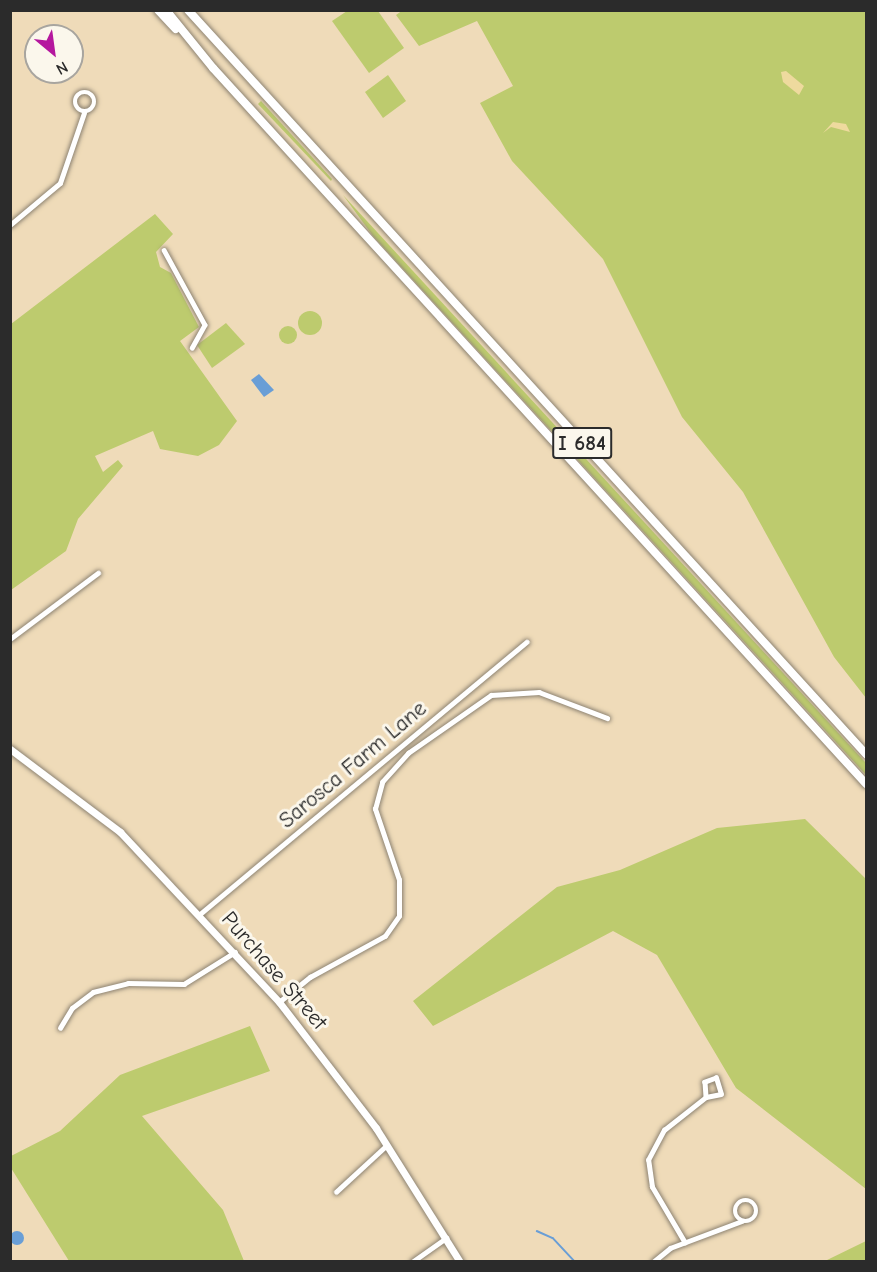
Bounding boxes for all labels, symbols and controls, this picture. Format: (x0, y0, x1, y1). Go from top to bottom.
north arrow (24, 24, 84, 84)
text: N (53, 58, 71, 78)
road number: I 684 (552, 425, 612, 461)
street label: Sarosca Farm Lane (274, 696, 432, 834)
street label: Purchase Street (216, 907, 332, 1035)

